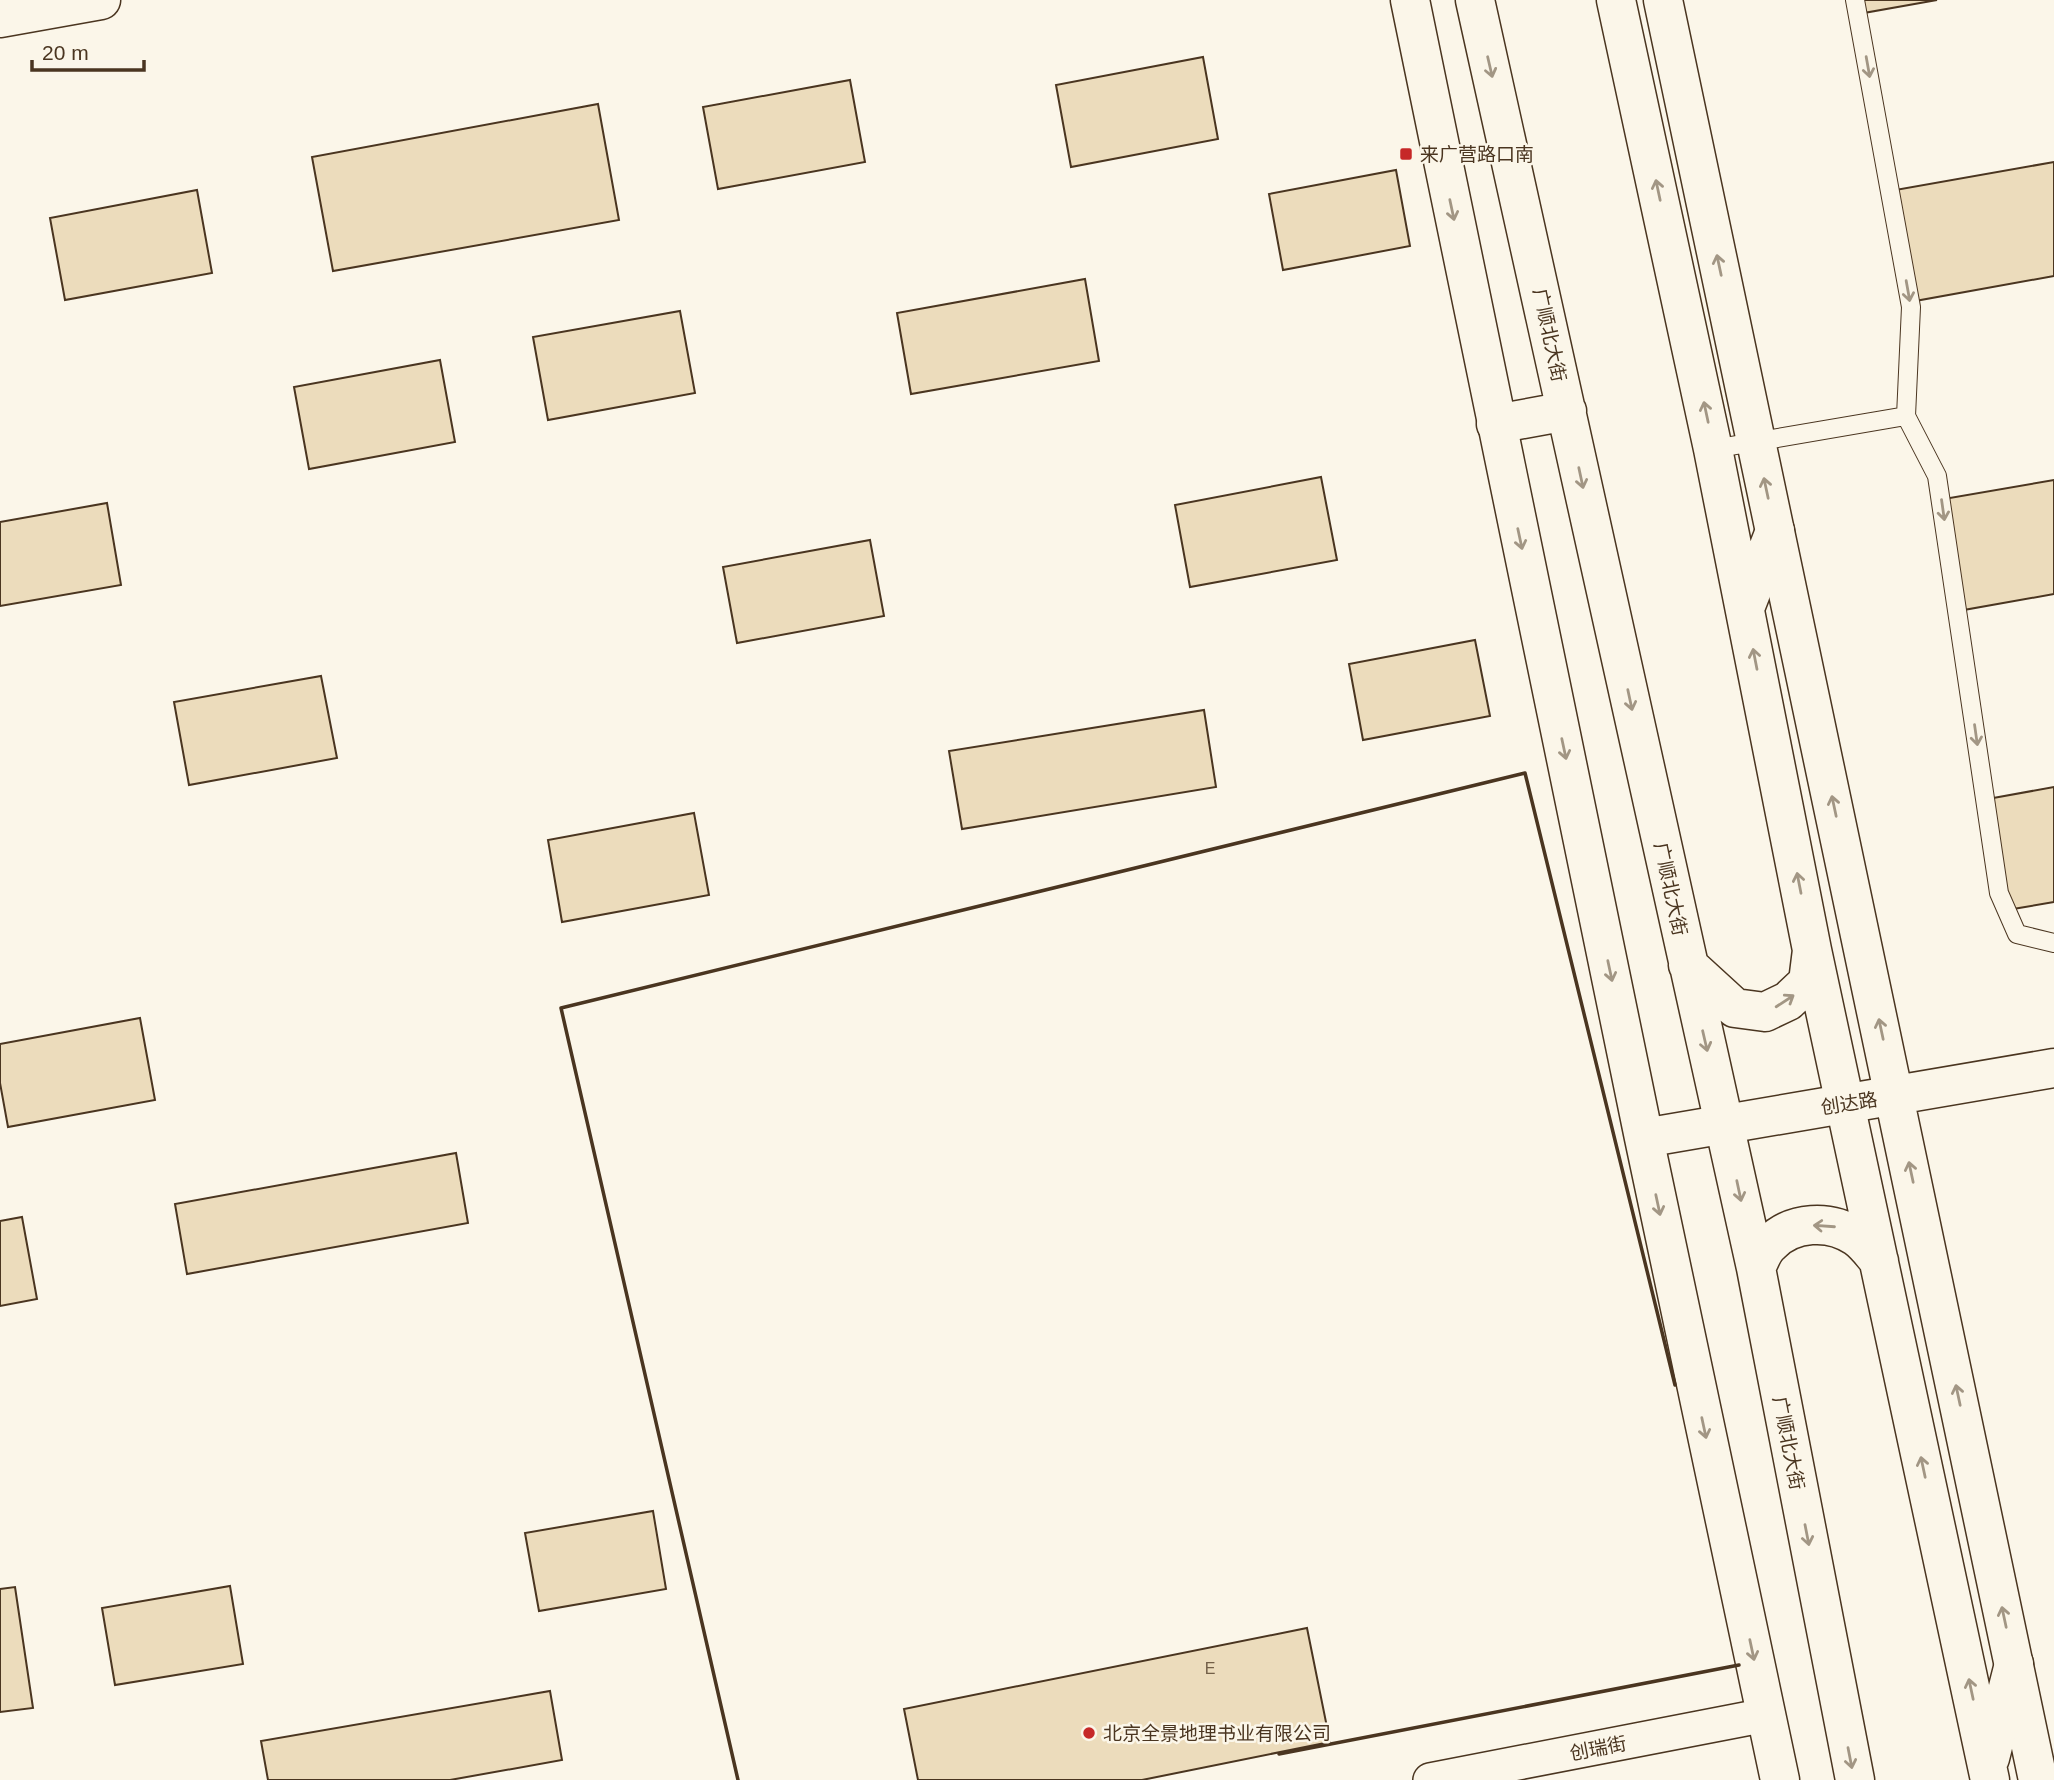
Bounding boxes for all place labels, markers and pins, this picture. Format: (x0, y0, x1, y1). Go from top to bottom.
place label: 来广营路口南 (1420, 144, 1534, 165)
marker: 来广营路口南 (1398, 146, 1414, 162)
place label: 北京全景地理书业有限公司 (1103, 1723, 1331, 1744)
marker: 北京全景地理书业有限公司 (1081, 1725, 1097, 1741)

